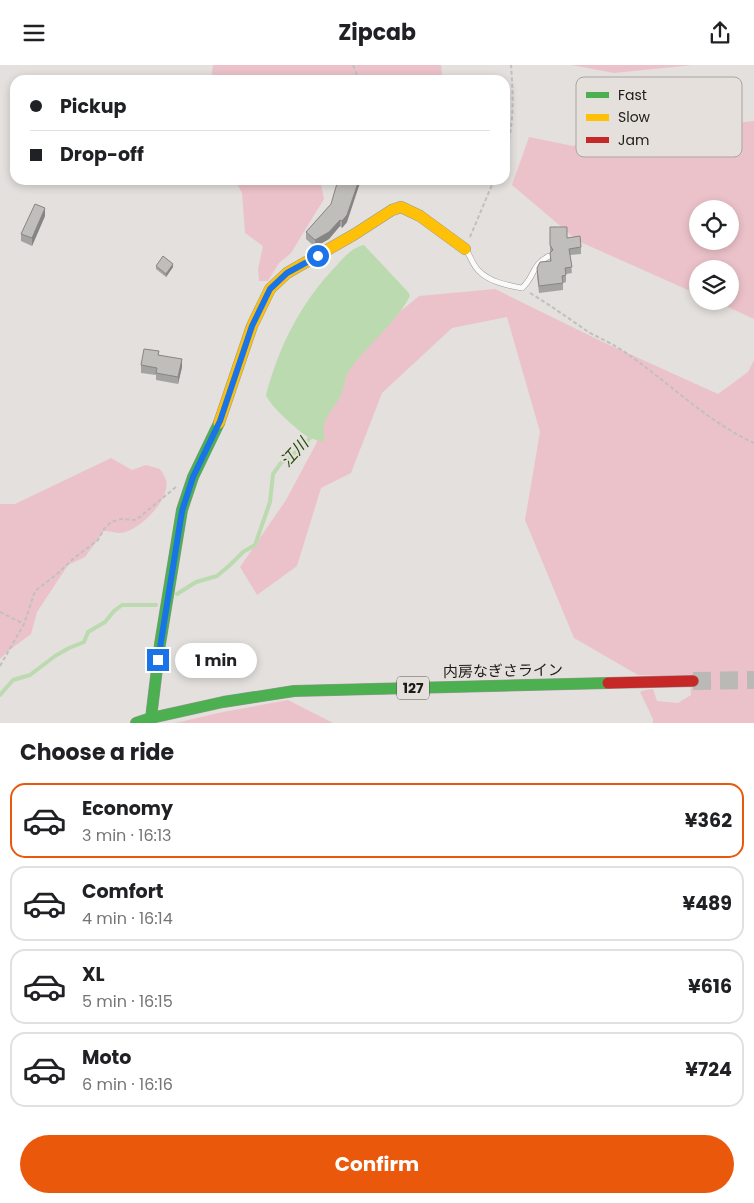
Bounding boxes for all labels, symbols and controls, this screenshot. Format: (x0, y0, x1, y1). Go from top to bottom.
text: Zipcab (338, 17, 416, 48)
icon: menu (20, 19, 48, 47)
icon: share (706, 19, 734, 47)
legend (576, 77, 742, 157)
text: Fast (618, 85, 647, 105)
text: Pickup (60, 93, 126, 120)
text: Slow (618, 107, 651, 127)
text: Jam (618, 130, 649, 150)
text: Drop-off (60, 141, 144, 168)
map controls (689, 200, 739, 310)
button: locate (689, 200, 739, 250)
route start (307, 245, 329, 267)
button: layers (689, 260, 739, 310)
water label: 江川 (275, 431, 315, 472)
callout: 1 min (176, 643, 258, 677)
route end (147, 649, 169, 671)
text: 1 min (195, 649, 237, 672)
street label: 内房なぎさライン (443, 659, 563, 682)
road number: 127 (397, 677, 429, 699)
text: Choose a ride (20, 737, 174, 768)
text: Economy (82, 795, 173, 822)
icon: car (22, 798, 67, 843)
text: ¥362 (685, 807, 732, 834)
text: 3 min · 16:13 (82, 824, 172, 847)
text: Comfort (82, 878, 164, 905)
icon: car (22, 881, 67, 926)
text: ¥489 (682, 890, 732, 917)
text: 4 min · 16:14 (82, 907, 173, 930)
text: XL (82, 961, 105, 988)
icon: car (22, 964, 67, 1009)
text: ¥616 (688, 973, 732, 1000)
text: 5 min · 16:15 (82, 990, 173, 1013)
text: Moto (82, 1044, 131, 1071)
icon: car (22, 1047, 67, 1092)
text: ¥724 (685, 1056, 732, 1083)
text: 6 min · 16:16 (82, 1073, 173, 1096)
button: Confirm (20, 1135, 734, 1193)

